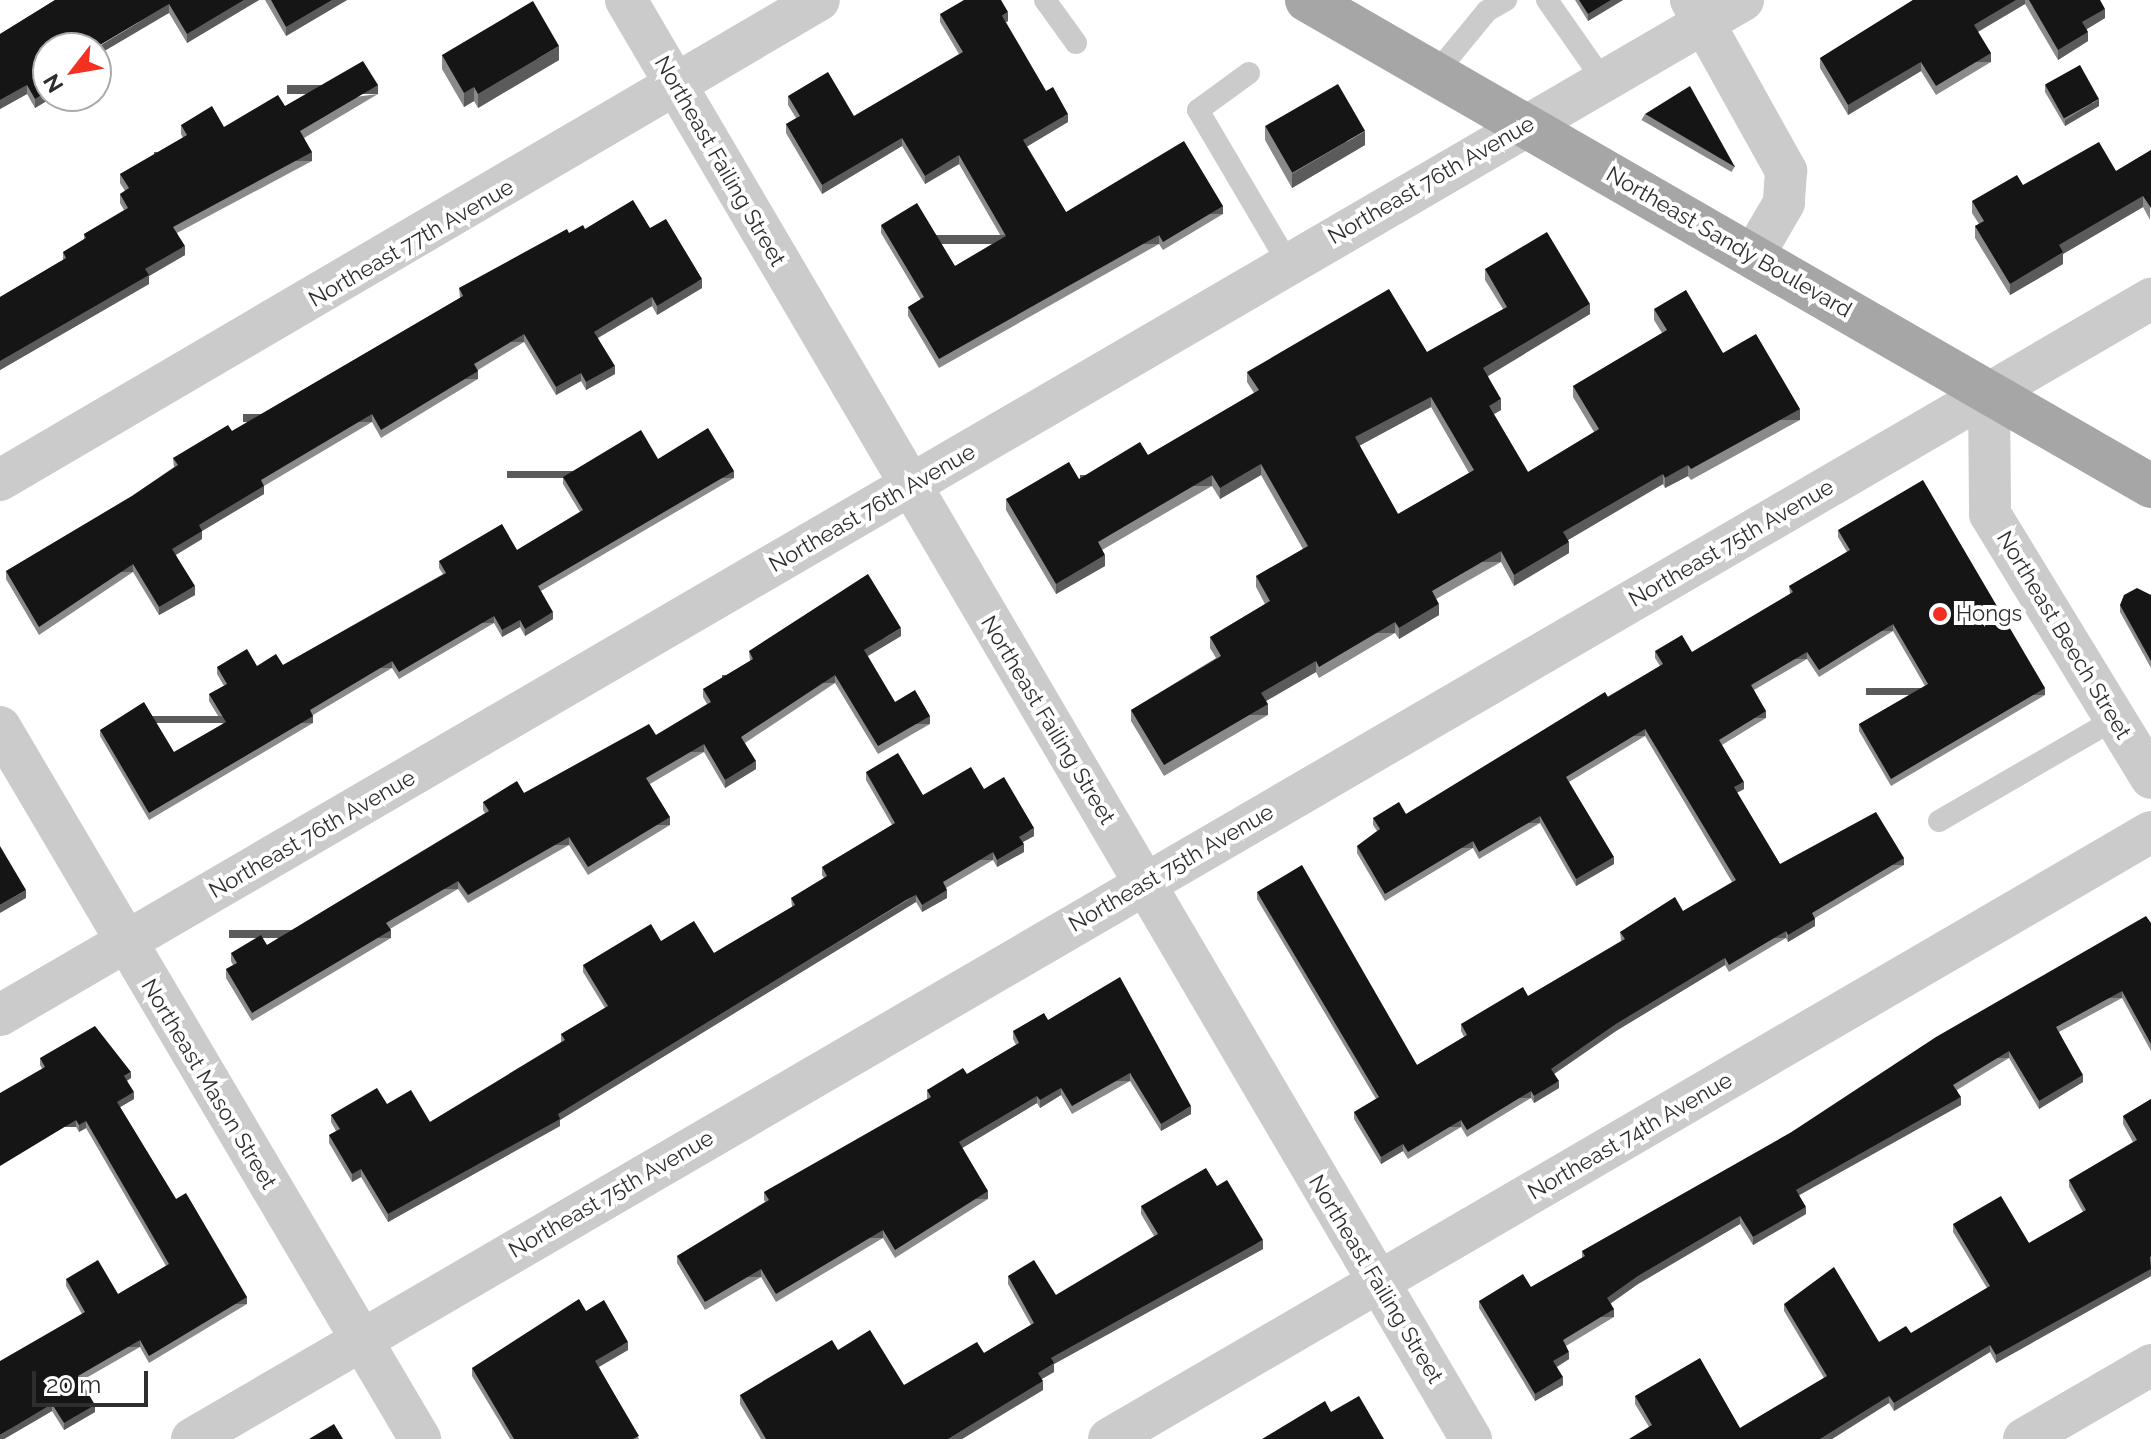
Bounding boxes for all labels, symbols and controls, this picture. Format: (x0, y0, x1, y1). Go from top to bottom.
north arrow (32, 32, 112, 112)
street label: Northeast Failing Street (649, 51, 791, 271)
text: N (38, 69, 69, 97)
street label: Northeast 76th Avenue (1323, 110, 1539, 250)
street label: Northeast Sandy Boulevard (1601, 161, 1857, 323)
street label: Northeast 77th Avenue (304, 173, 518, 313)
street label: Northeast 76th Avenue (764, 438, 980, 578)
street label: Northeast 75th Avenue (1624, 473, 1838, 613)
street label: Northeast Beech Street (1991, 526, 2137, 744)
place label: Hongs (1956, 601, 2022, 627)
marker: Hongs (1931, 605, 1949, 623)
street label: Northeast Failing Street (975, 611, 1121, 829)
street label: Northeast 76th Avenue (204, 764, 420, 904)
street label: Northeast 75th Avenue (1064, 798, 1278, 938)
street label: Northeast Mason Street (136, 974, 282, 1194)
street label: Northeast 74th Avenue (1523, 1067, 1737, 1205)
street label: Northeast 75th Avenue (504, 1124, 718, 1264)
street label: Northeast Failing Street (1303, 1170, 1449, 1388)
scale bar (36, 1355, 152, 1405)
text: 20 m (46, 1370, 101, 1399)

